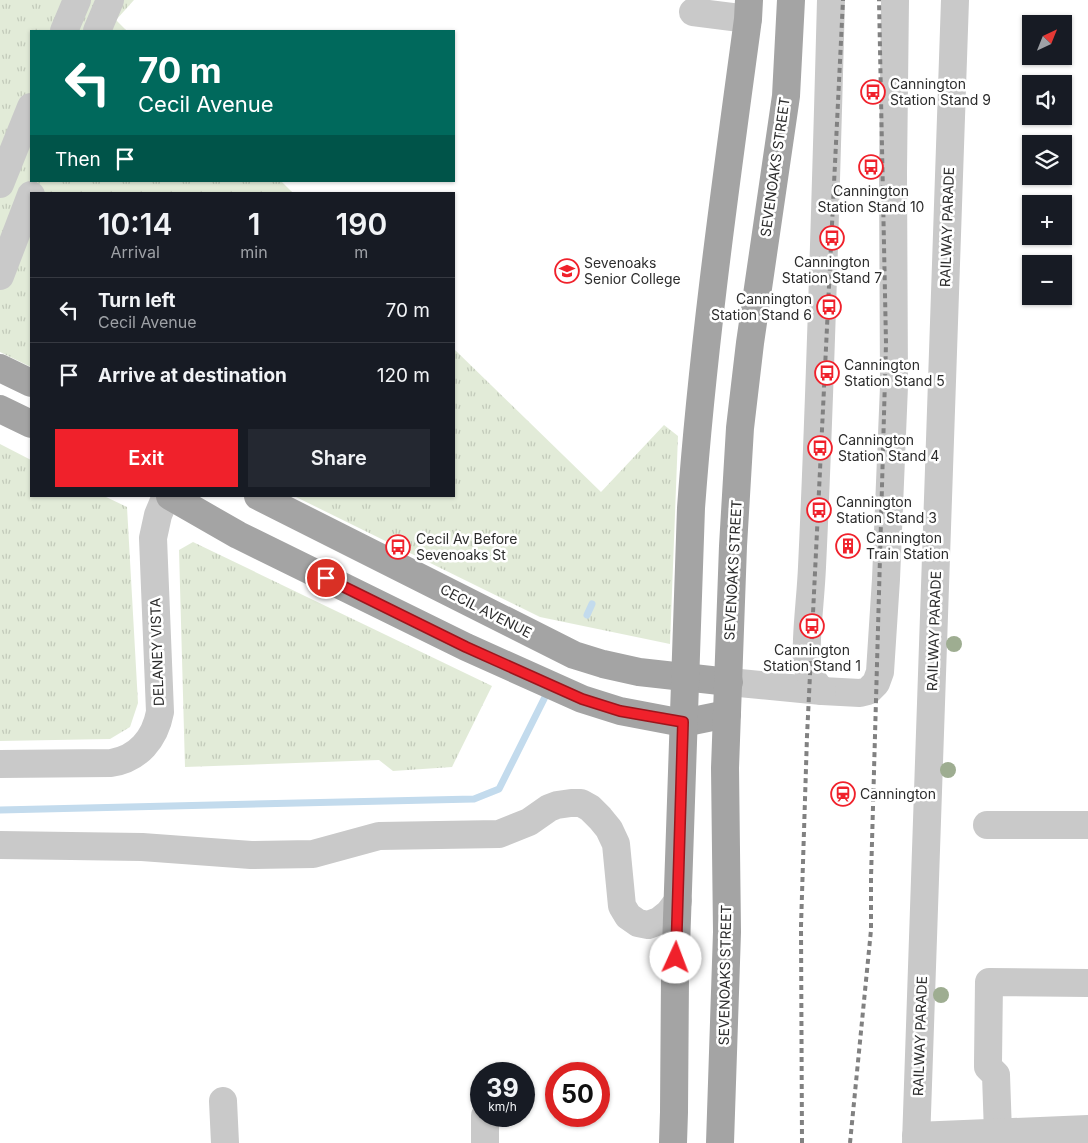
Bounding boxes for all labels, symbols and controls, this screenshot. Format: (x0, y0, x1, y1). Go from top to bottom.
north arrow (1022, 15, 1072, 65)
map controls (1022, 15, 1072, 305)
text: 70 m (138, 49, 222, 91)
icon: left (55, 50, 120, 115)
place label: Cannington Station Stand 9 (890, 75, 991, 108)
button: sound (1022, 75, 1072, 125)
bus stop icon: Cannington Station Stand 9 (860, 79, 886, 105)
text: Cecil Avenue (138, 91, 274, 117)
street label: SEVENOAKS STREET (756, 96, 793, 238)
button: layers (1022, 135, 1072, 185)
icon: arrive (111, 145, 139, 173)
text: Then (55, 148, 101, 171)
bus stop icon: Cannington Station Stand 10 (858, 154, 884, 180)
street label: RAILWAY PARADE (936, 167, 957, 287)
place label: Cannington Station Stand 10 (818, 182, 924, 215)
button: + (1022, 195, 1072, 245)
text: 10:14 (98, 206, 173, 242)
text: 1 (248, 206, 260, 242)
text: 190 (336, 206, 387, 242)
bus stop icon: Cannington Station Stand 7 (819, 225, 845, 251)
text: Arrival (111, 242, 160, 262)
text: min (240, 242, 268, 262)
text: m (354, 242, 368, 262)
place label: Cannington Station Stand 7 (782, 253, 882, 286)
place label: Sevenoaks Senior College (584, 254, 681, 287)
button: − (1022, 255, 1072, 305)
school or university icon: Sevenoaks Senior College (554, 258, 580, 284)
text: Turn left (98, 289, 176, 312)
place label: Cannington Station Stand 6 (711, 290, 812, 323)
bus stop icon: Cannington Station Stand 6 (816, 294, 842, 320)
icon: left (55, 296, 83, 324)
text: 70 m (386, 299, 430, 322)
text: Cecil Avenue (98, 312, 197, 332)
place label: Cannington Station Stand 5 (844, 356, 945, 389)
bus stop icon: Cannington Station Stand 5 (814, 360, 840, 386)
icon: arrive (55, 361, 83, 389)
text: Arrive at destination (98, 364, 287, 387)
text: 120 m (377, 364, 430, 387)
button: Exit (55, 429, 238, 487)
button: Share (248, 429, 430, 487)
place label: Cannington Station Stand 4 (838, 431, 939, 464)
bus stop icon: Cannington Station Stand 4 (807, 435, 833, 461)
place label: Cannington Station Stand 3 (836, 493, 937, 526)
bus stop icon: Cannington Station Stand 3 (806, 497, 832, 523)
street label: SEVENOAKS STREET (720, 499, 745, 641)
place label: Cannington Train Station (866, 529, 949, 562)
place label: Cecil Av Before Sevenoaks St (416, 530, 517, 563)
building icon: Cannington Train Station (835, 533, 861, 559)
bus stop icon: Cecil Av Before Sevenoaks St (385, 534, 411, 560)
pin (305, 557, 347, 599)
icon: arrive (312, 564, 340, 592)
street label: RAILWAY PARADE (923, 571, 944, 691)
street label: CECIL AVENUE (438, 580, 535, 641)
street label: DELANEY VISTA (146, 597, 167, 706)
bus stop icon: Cannington Station Stand 1 (799, 613, 825, 639)
place label: Cannington Station Stand 1 (763, 641, 861, 674)
station icon: Cannington (830, 781, 856, 807)
place label: Cannington (860, 785, 936, 802)
street label: SEVENOAKS STREET (715, 904, 734, 1046)
position arrow (649, 931, 701, 983)
street label: RAILWAY PARADE (909, 976, 930, 1096)
speed limit sign: 50 (545, 1062, 610, 1127)
text: 39 (486, 1073, 519, 1103)
text: km/h (488, 1099, 517, 1114)

